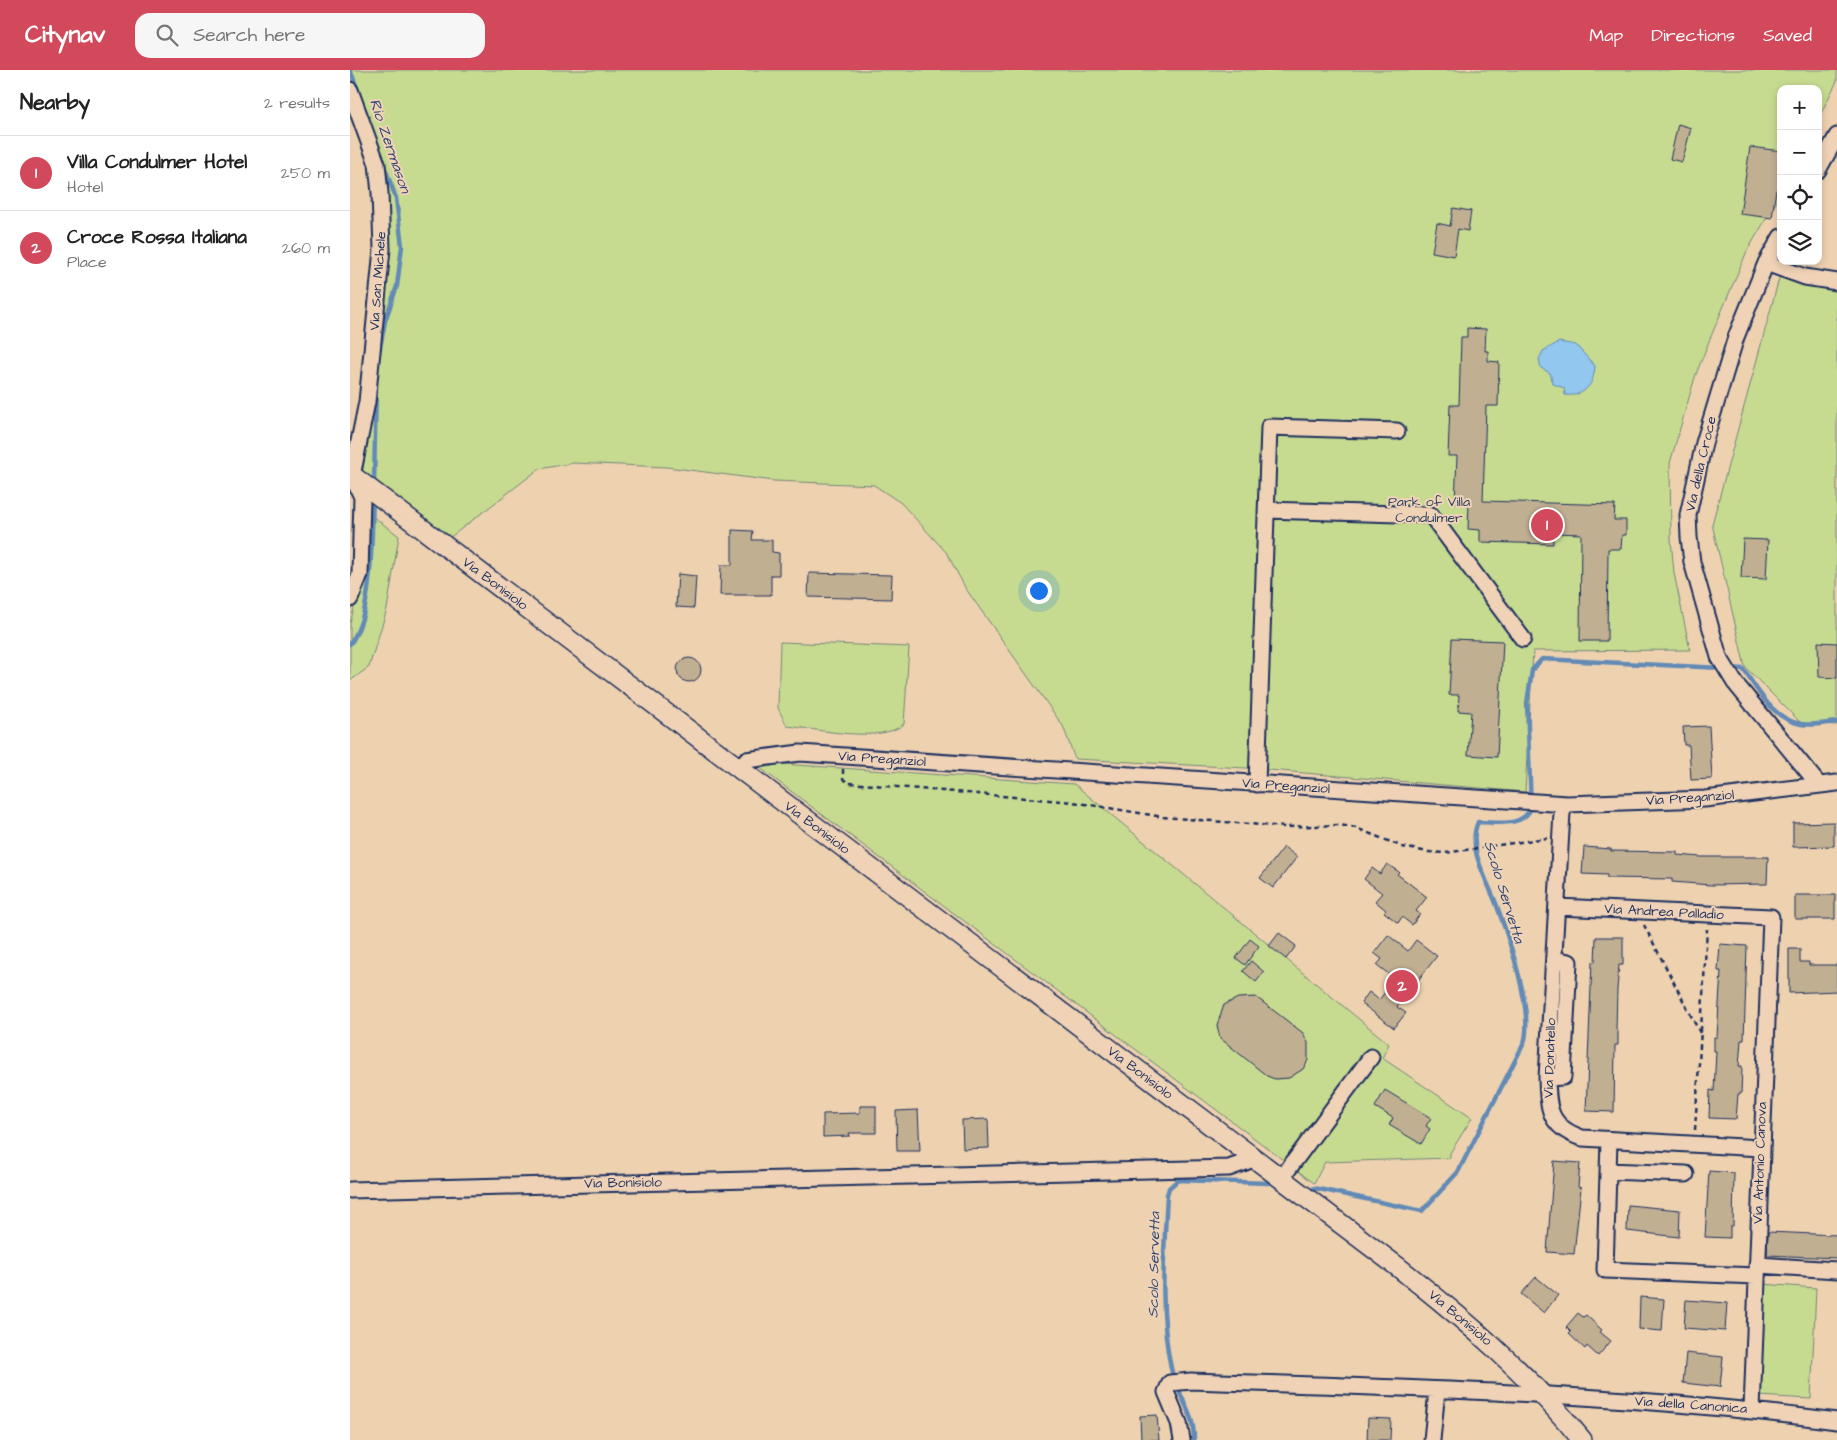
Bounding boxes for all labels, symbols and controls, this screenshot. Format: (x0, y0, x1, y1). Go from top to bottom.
search box (135, 13, 485, 58)
text: Citynav (25, 18, 105, 52)
icon: search (153, 21, 181, 49)
text: Search here (193, 22, 305, 49)
text: Map (1589, 23, 1623, 48)
text: Directions (1651, 23, 1735, 48)
text: Saved (1763, 23, 1812, 48)
map controls (1777, 85, 1822, 265)
button: + (1777, 85, 1822, 130)
text: Nearby (20, 88, 90, 117)
text: 2 results (264, 92, 330, 114)
water label: Rio Zermason (364, 96, 416, 197)
button: − (1777, 130, 1822, 175)
text: Villa Condulmer Hotel (67, 149, 247, 176)
text: 1 (35, 162, 37, 184)
text: 250 m (281, 162, 330, 184)
button: locate (1777, 175, 1822, 220)
text: Hotel (67, 176, 103, 198)
button: layers (1777, 220, 1822, 265)
text: Croce Rossa Italiana (67, 224, 247, 251)
street label: Via San Michele (365, 230, 391, 331)
text: 2 (31, 237, 41, 259)
text: 260 m (282, 237, 330, 259)
text: Place (67, 251, 107, 273)
street label: Via della Croce (1680, 414, 1722, 514)
park label: Park of Villa Condulmer (1388, 492, 1470, 528)
pin: 1 (1531, 506, 1563, 544)
street label: Via Bonisiolo (458, 553, 532, 615)
your location (1026, 578, 1052, 604)
street label: Via Preganziol (837, 746, 927, 772)
street label: Via Preganziol (1241, 773, 1331, 799)
street label: Via Preganziol (1645, 785, 1735, 811)
street label: Via Bonisiolo (780, 797, 854, 859)
water label: Scolo Servetta (1478, 838, 1530, 947)
street label: Via Andrea Palladio (1604, 899, 1724, 925)
pin: 2 (1386, 967, 1418, 1005)
street label: Via Donatello (1539, 1017, 1561, 1098)
street label: Via Bonisiolo (1103, 1042, 1177, 1104)
street label: Via Antonio Canova (1748, 1102, 1772, 1224)
street label: Via Bonisiolo (584, 1172, 662, 1194)
water label: Scolo Servetta (1143, 1210, 1165, 1318)
street label: Via Bonisiolo (1424, 1285, 1496, 1351)
street label: Via della Canonica (1634, 1391, 1748, 1419)

